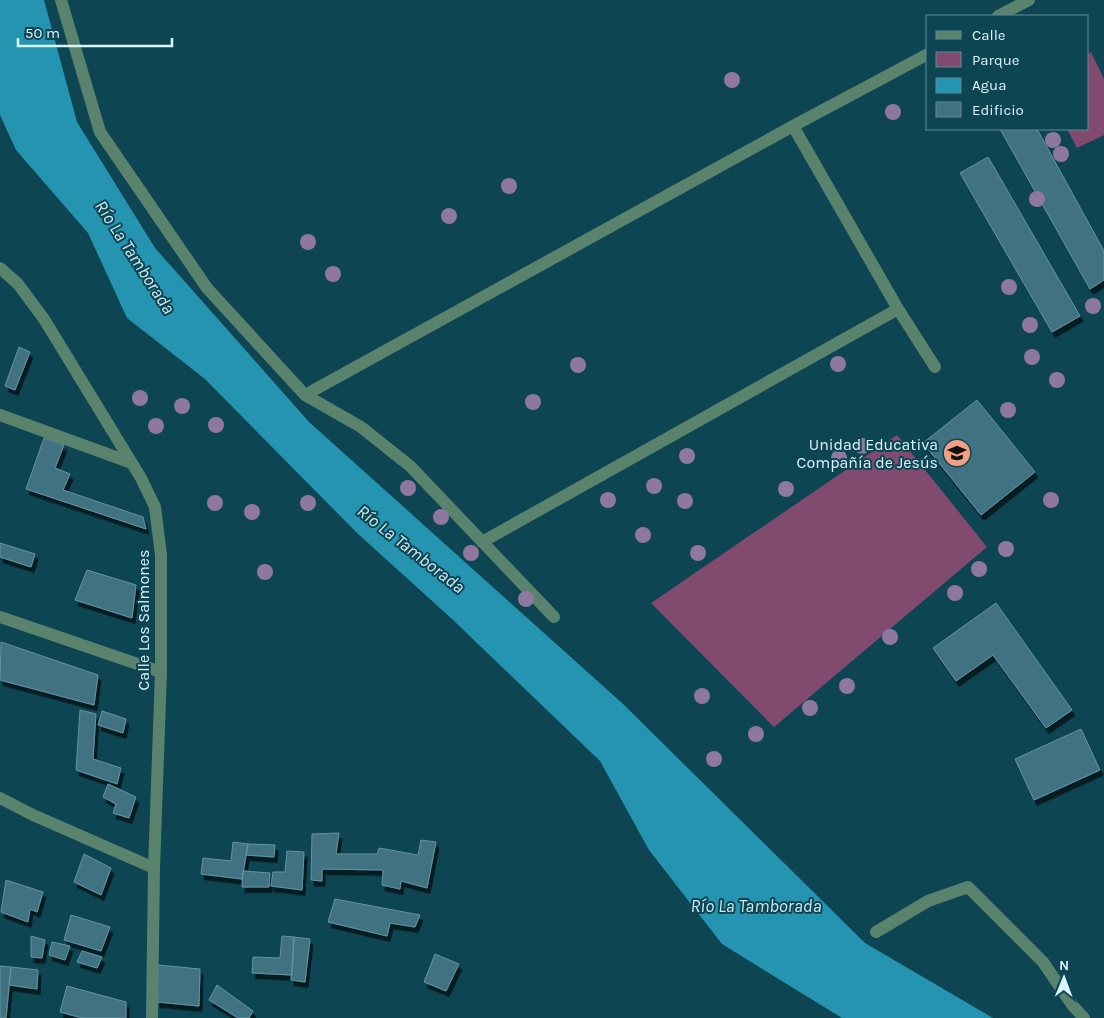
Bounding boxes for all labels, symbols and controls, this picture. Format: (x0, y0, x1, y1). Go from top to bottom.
scale bar (18, 15, 171, 47)
legend (926, 15, 1089, 130)
text: 50 m (25, 24, 60, 42)
text: Calle (972, 26, 1006, 44)
text: Parque (972, 51, 1020, 69)
text: Agua (972, 76, 1006, 94)
text: Edificio (972, 101, 1024, 119)
water label: Río La Tamborada (90, 196, 180, 318)
place label: Unidad Educativa Compañía de Jesús (797, 435, 938, 472)
school or university icon: Unidad Educativa Compañía de Jesús (942, 438, 972, 468)
water label: Río La Tamborada (353, 500, 469, 598)
street label: Calle Los Salmones (134, 550, 153, 690)
water label: Río La Tamborada (690, 895, 822, 917)
north arrow (1039, 953, 1089, 1003)
text: N (1059, 957, 1069, 974)

